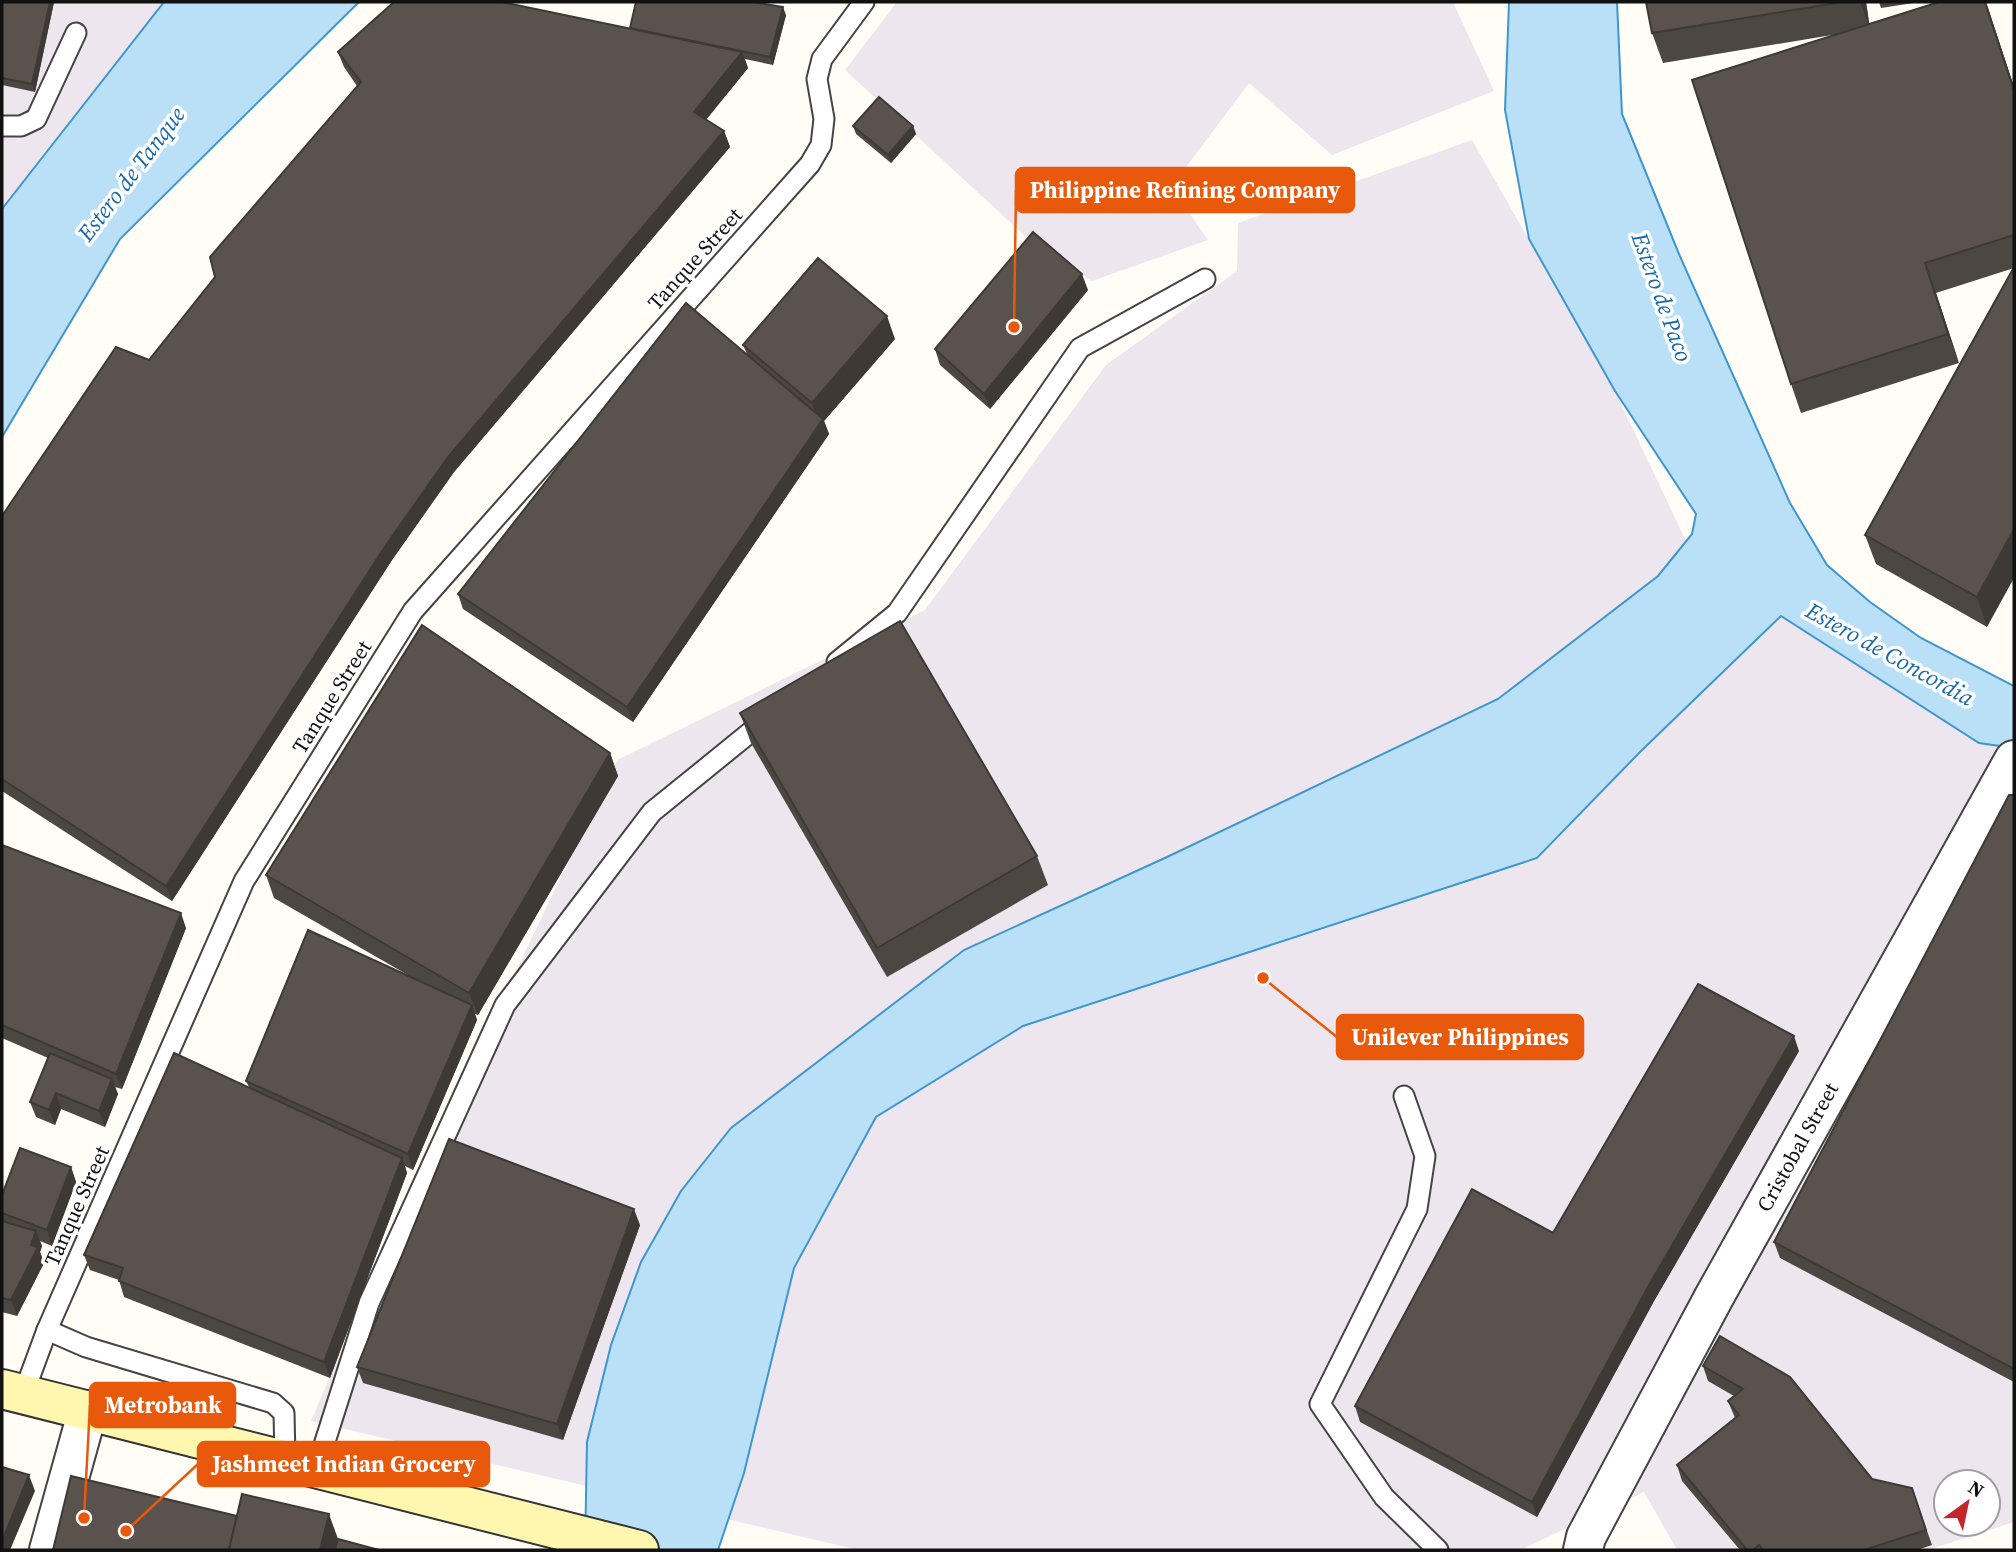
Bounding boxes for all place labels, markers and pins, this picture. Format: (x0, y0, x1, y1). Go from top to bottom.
callout: Philippine Refining Company (1016, 168, 1354, 212)
callout: Unilever Philippines (1337, 1015, 1583, 1059)
callout: Metrobank (90, 1383, 235, 1427)
callout: Jashmeet Indian Grocery (198, 1442, 489, 1486)

